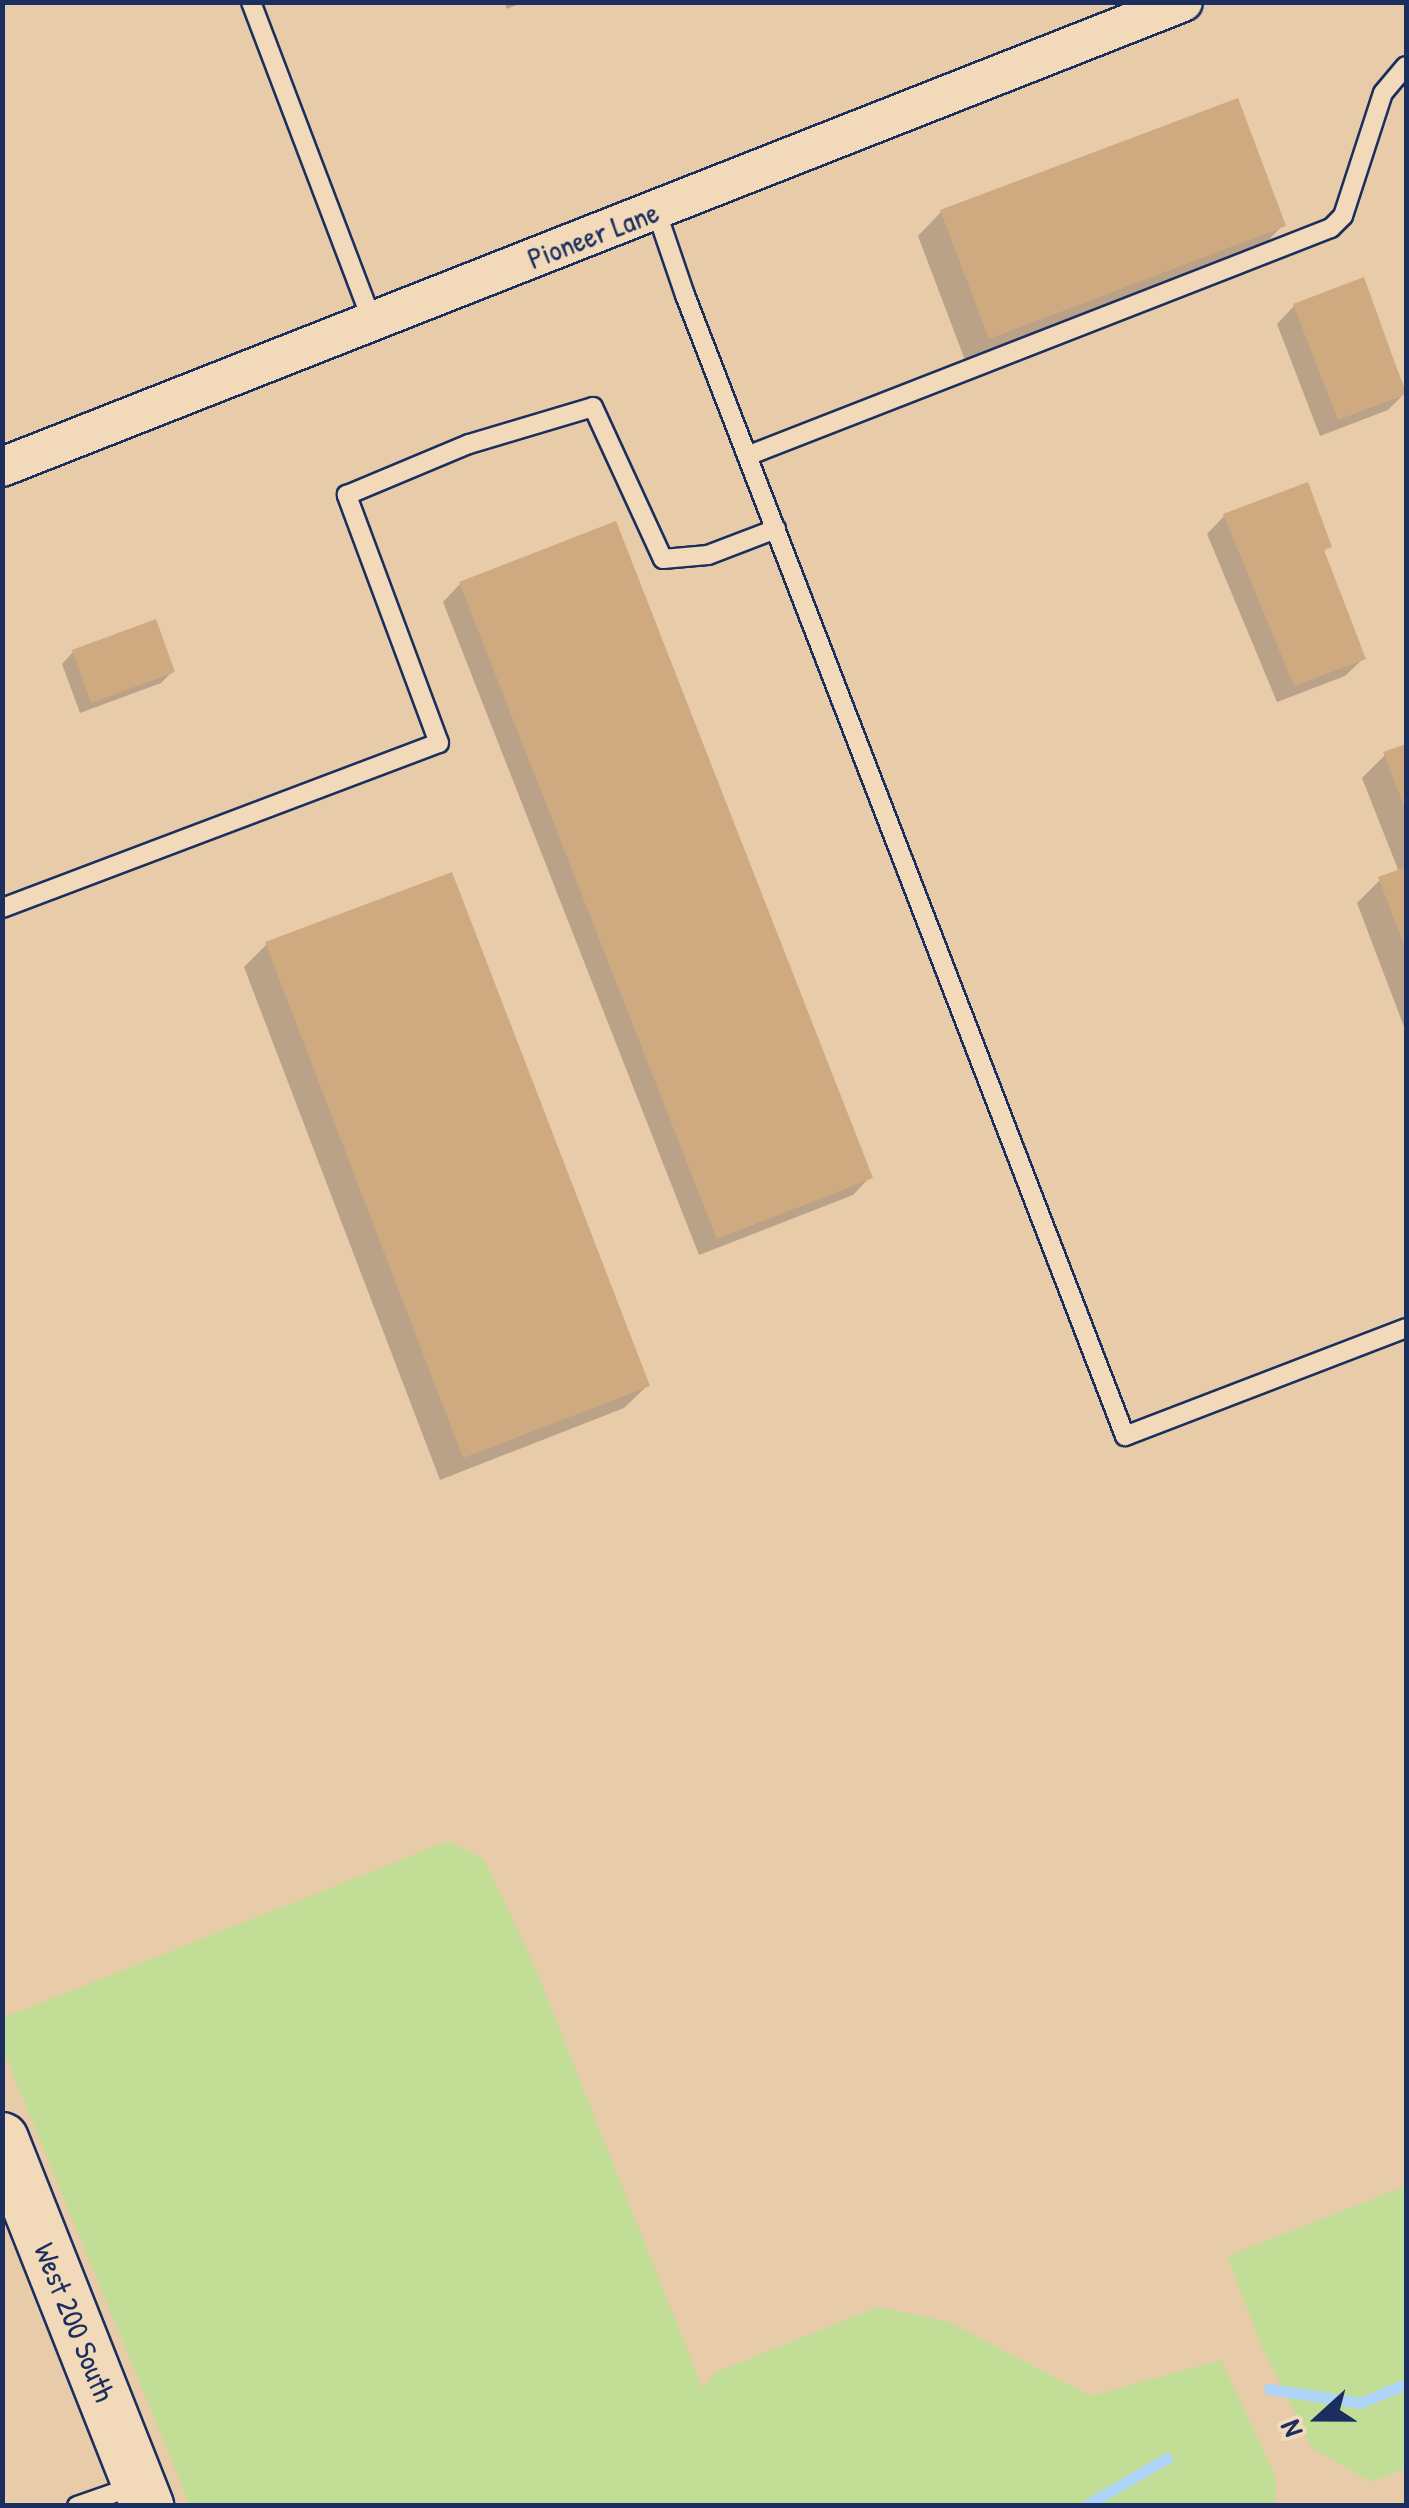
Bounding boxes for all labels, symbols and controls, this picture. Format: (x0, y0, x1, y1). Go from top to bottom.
street label: Pioneer Lane (522, 194, 664, 276)
street label: West 200 South (27, 2237, 123, 2407)
north arrow (1269, 2368, 1369, 2468)
text: N (1271, 2415, 1311, 2443)

